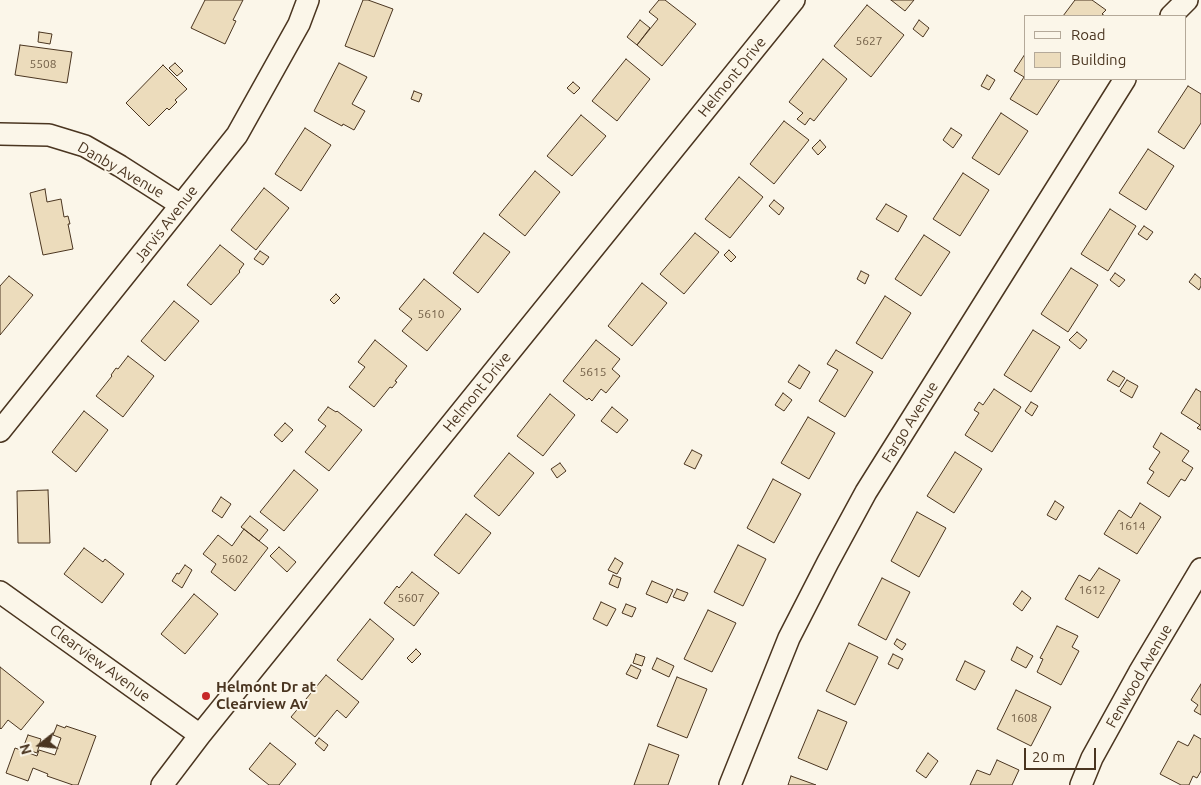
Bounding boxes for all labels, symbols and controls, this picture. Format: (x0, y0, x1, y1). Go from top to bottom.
legend (1024, 15, 1186, 80)
text: Road (1071, 26, 1106, 43)
street label: Helmont Drive (694, 33, 770, 121)
house number: 5627 (855, 34, 883, 48)
text: Building (1071, 51, 1126, 68)
house number: 5508 (29, 57, 57, 71)
street label: Danby Avenue (75, 138, 167, 202)
street label: Jarvis Avenue (130, 182, 202, 266)
house number: 5610 (417, 307, 445, 321)
street label: Helmont Drive (439, 348, 515, 436)
house number: 5615 (579, 365, 607, 379)
street label: Fargo Avenue (878, 378, 942, 466)
house number: 1614 (1118, 519, 1146, 533)
house number: 5602 (221, 552, 249, 566)
house number: 1612 (1078, 583, 1106, 597)
house number: 5607 (397, 591, 425, 605)
street label: Clearview Avenue (46, 620, 154, 706)
street label: Fenwood Avenue (1102, 621, 1176, 731)
place label: Helmont Dr at Clearview Av (216, 678, 316, 713)
marker: Helmont Dr at Clearview Av (200, 690, 212, 702)
house number: 1608 (1010, 711, 1038, 725)
north arrow (15, 720, 65, 770)
scale bar (1026, 738, 1098, 770)
text: N (16, 742, 35, 756)
text: 20 m (1032, 748, 1065, 765)

